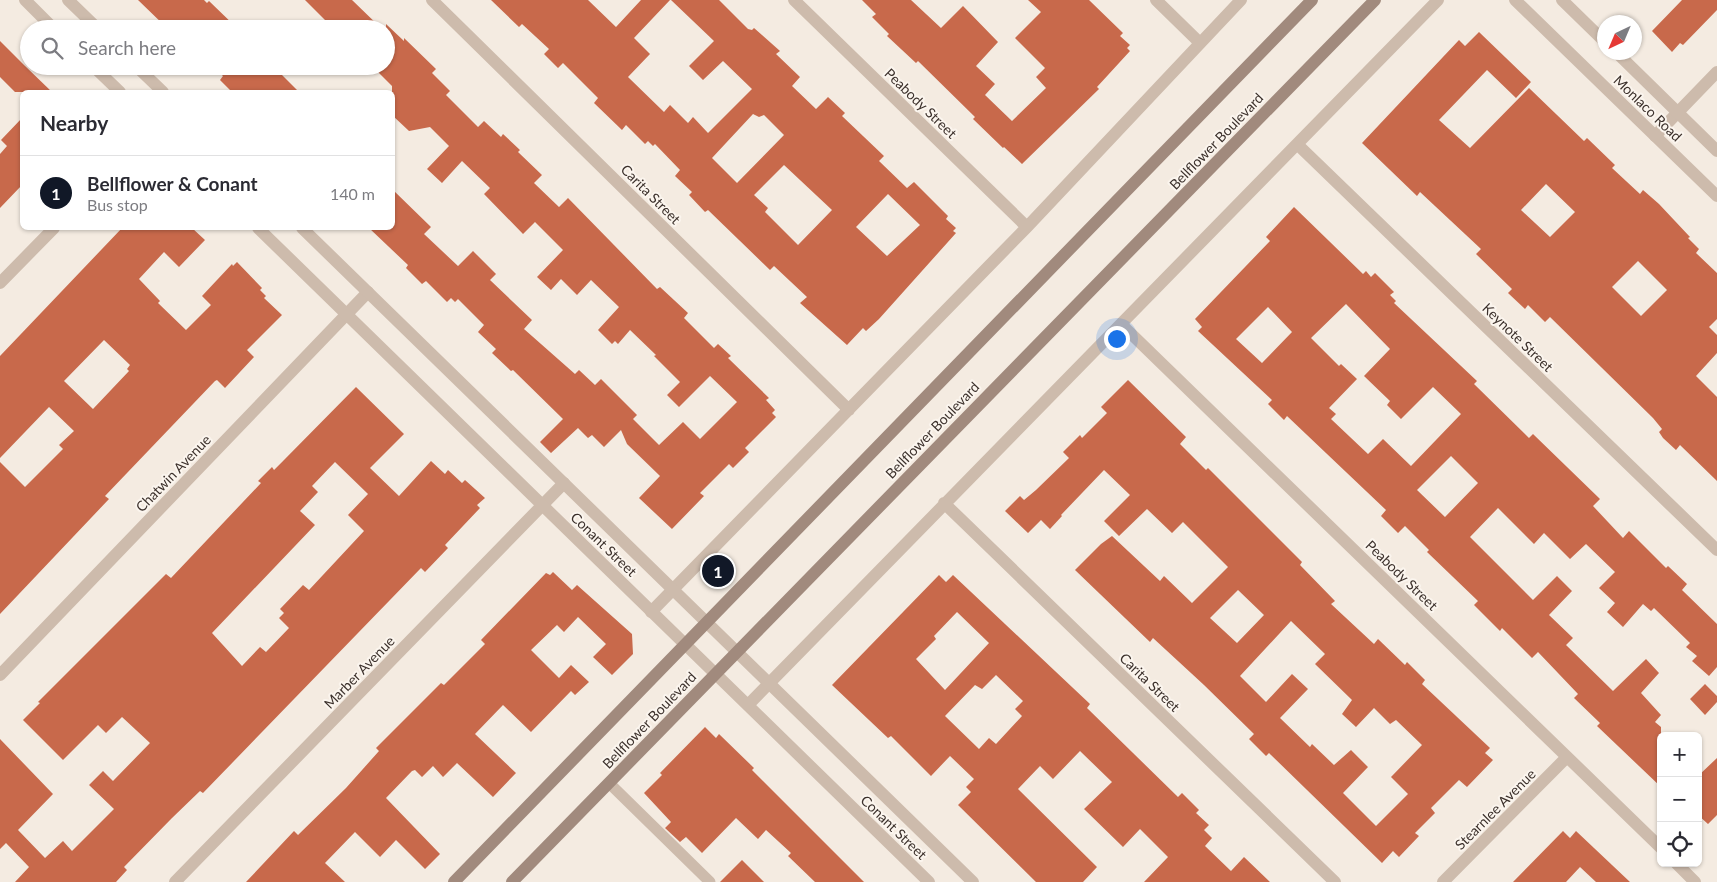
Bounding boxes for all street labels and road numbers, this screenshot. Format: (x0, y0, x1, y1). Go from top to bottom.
street label: Peabody Street (882, 64, 960, 142)
street label: Monlaco Road (1610, 71, 1686, 145)
street label: Bellflower Boulevard (1166, 89, 1266, 193)
street label: Carita Street (618, 161, 684, 227)
street label: Keynote Street (1479, 299, 1557, 375)
street label: Bellflower Boulevard (882, 378, 982, 482)
street label: Chatwin Avenue (132, 431, 214, 515)
street label: Conant Street (567, 508, 641, 580)
street label: Peabody Street (1363, 536, 1441, 614)
street label: Marber Avenue (320, 632, 398, 712)
street label: Carita Street (1116, 649, 1184, 715)
street label: Bellflower Boulevard (599, 668, 699, 772)
street label: Stearnlee Avenue (1451, 765, 1539, 853)
street label: Conant Street (857, 791, 931, 863)

